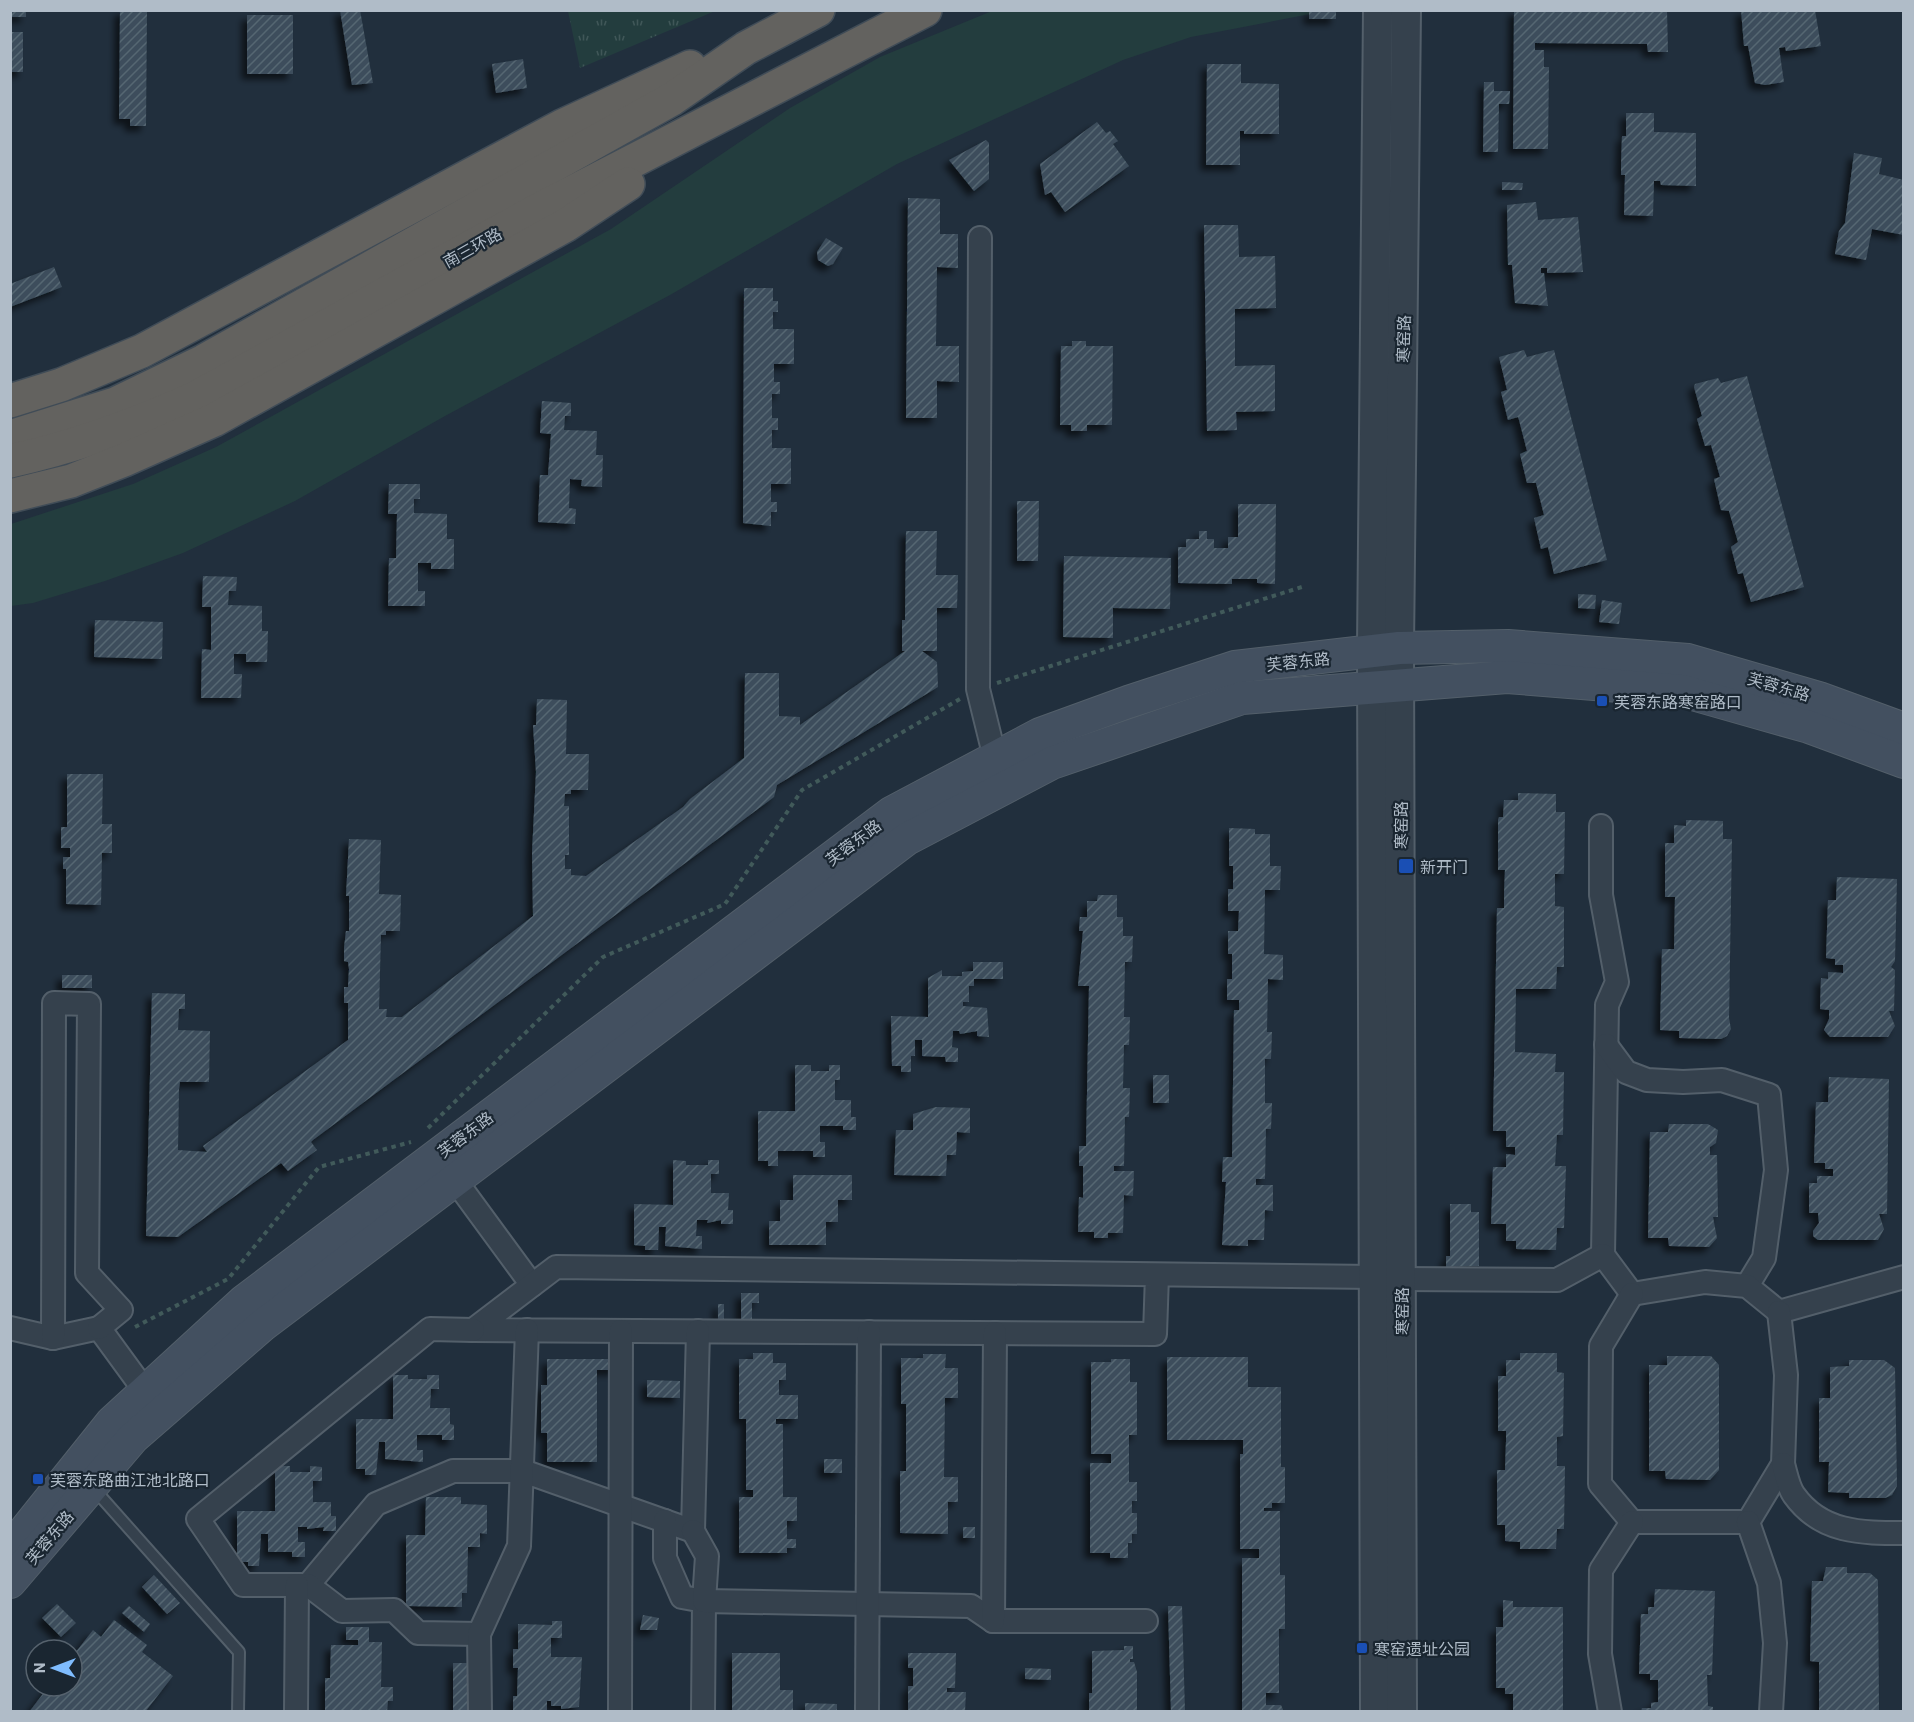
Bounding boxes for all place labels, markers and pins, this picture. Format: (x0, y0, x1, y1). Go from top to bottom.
place label: 芙蓉东路寒窑路口 (1614, 692, 1742, 711)
marker: 芙蓉东路寒窑路口 (1595, 694, 1609, 708)
marker: 新开门 (1397, 857, 1415, 875)
place label: 新开门 (1420, 857, 1468, 876)
place label: 芙蓉东路曲江池北路口 (50, 1470, 210, 1489)
marker: 芙蓉东路曲江池北路口 (31, 1472, 45, 1486)
place label: 寒窑遗址公园 (1374, 1639, 1470, 1658)
marker: 寒窑遗址公园 (1355, 1641, 1369, 1655)

